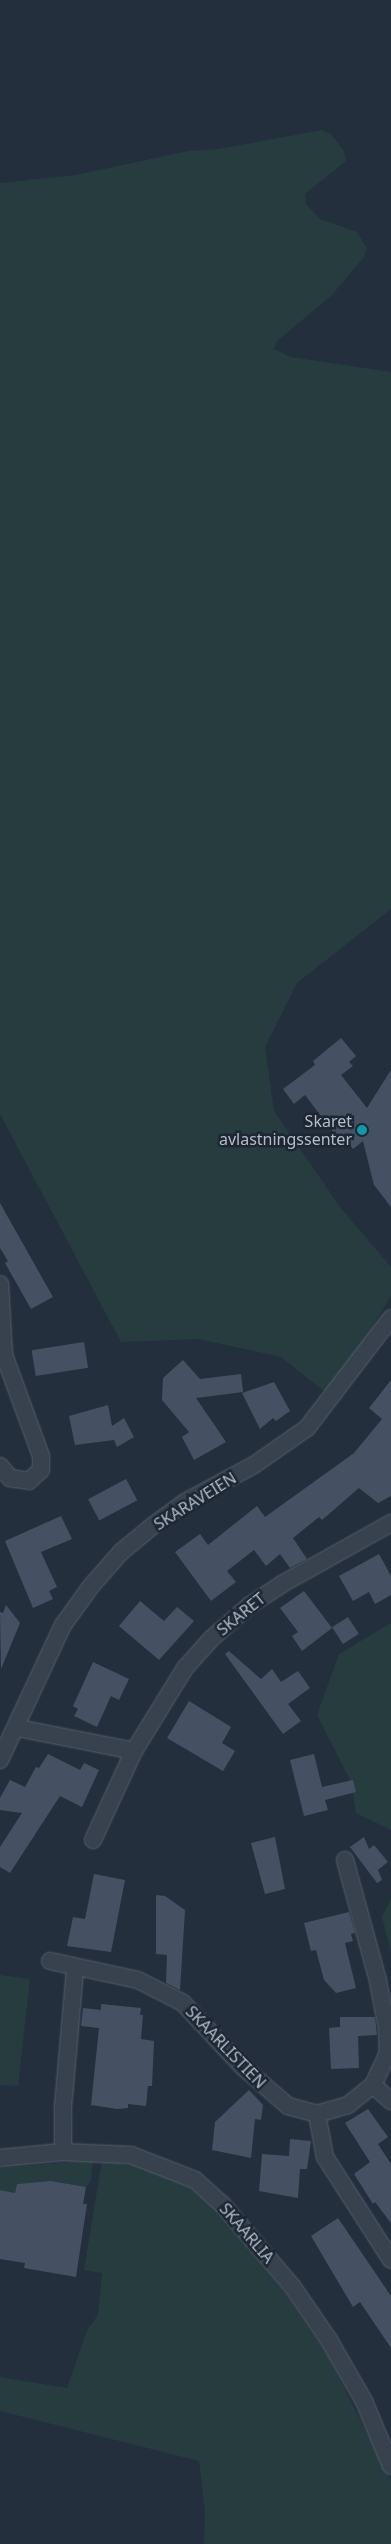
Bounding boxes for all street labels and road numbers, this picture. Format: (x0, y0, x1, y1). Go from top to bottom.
street label: SKARAVEIEN (150, 1468, 240, 1534)
street label: SKARET (213, 1589, 269, 1639)
street label: SKAARLISTIEN (182, 2002, 270, 2092)
street label: SKAARLIA (216, 2199, 278, 2267)

